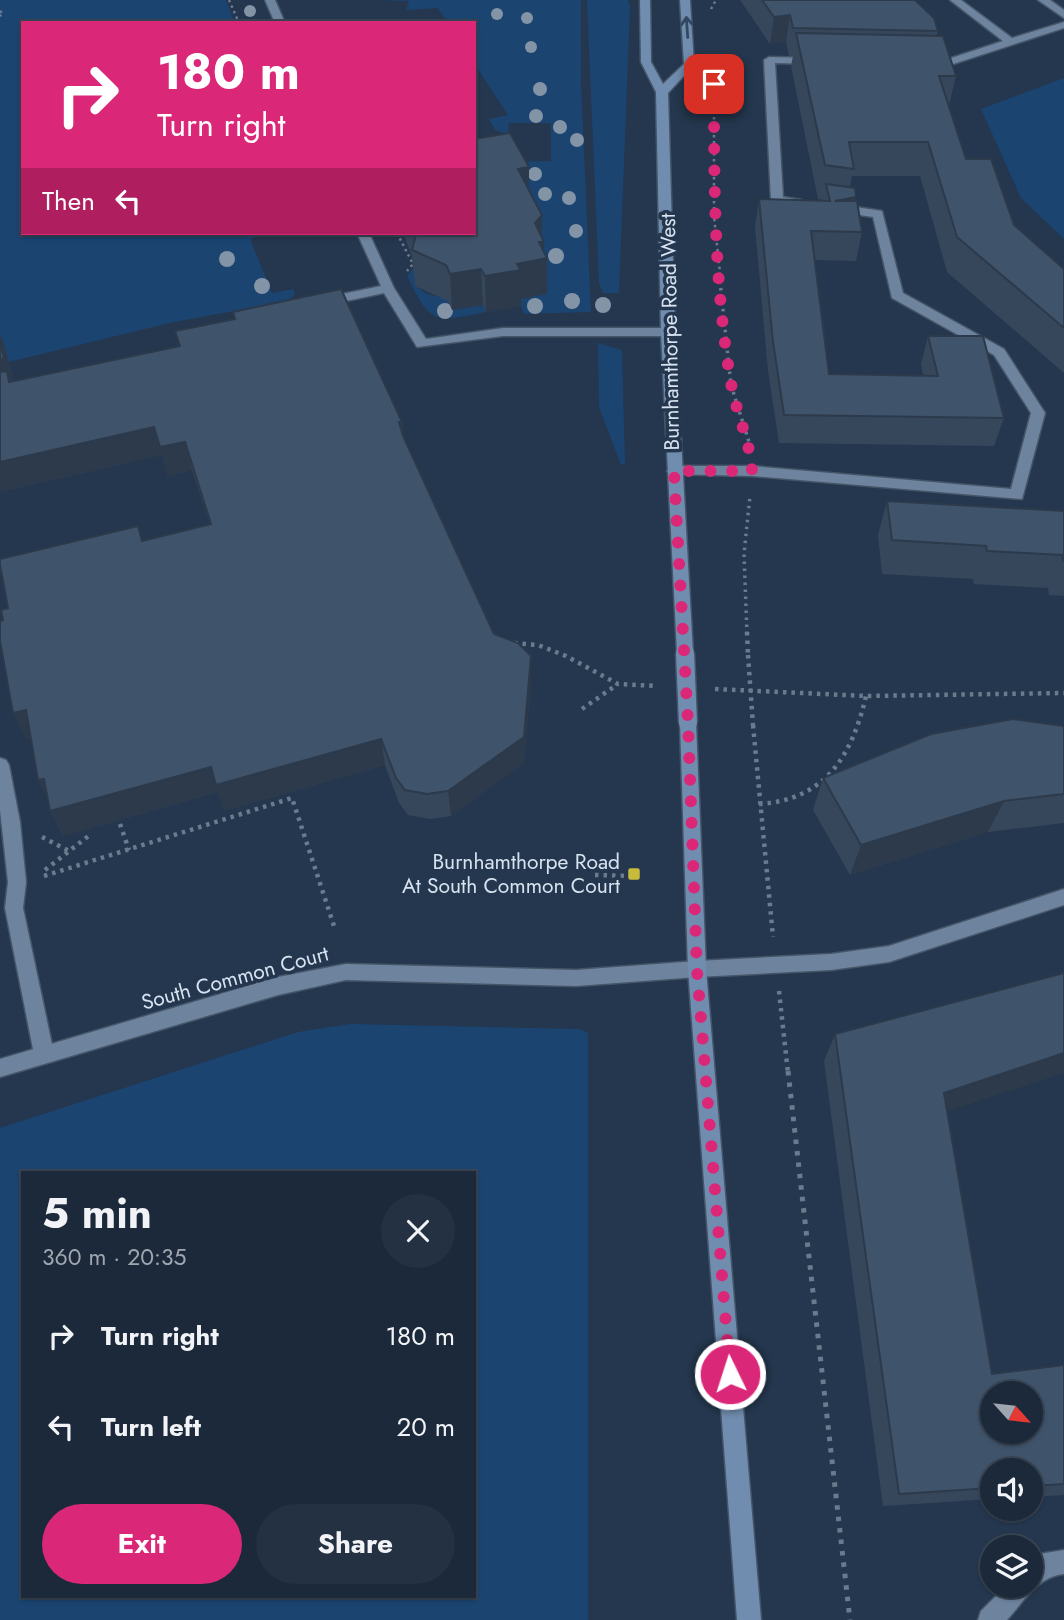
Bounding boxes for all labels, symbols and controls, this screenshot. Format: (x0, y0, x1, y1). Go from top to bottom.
one-way arrow (680, 16, 693, 39)
text: 180 m (157, 37, 300, 107)
icon: right (42, 49, 133, 140)
pin (684, 54, 744, 114)
icon: arrive (695, 65, 733, 103)
text: Turn right (157, 102, 286, 148)
text: Then (42, 182, 95, 220)
icon: left (109, 182, 147, 220)
street label: Burnhamthorpe Road West (653, 213, 687, 451)
place label: Burnhamthorpe Road At South Common Court (402, 847, 620, 901)
marker: Burnhamthorpe Road At South Common Court (626, 866, 642, 882)
street label: South Common Court (138, 939, 332, 1017)
text: 5 min (42, 1183, 152, 1244)
button: close (381, 1194, 455, 1268)
text: 360 m · 20:35 (42, 1240, 186, 1274)
icon: right (42, 1317, 80, 1355)
text: Turn right (101, 1317, 219, 1355)
text: 180 m (385, 1317, 455, 1355)
position arrow (693, 1337, 767, 1411)
north arrow (980, 1381, 1043, 1444)
map controls (980, 1381, 1043, 1598)
icon: left (42, 1408, 80, 1446)
text: Turn left (101, 1408, 201, 1446)
text: 20 m (397, 1408, 455, 1446)
button: sound (980, 1458, 1043, 1521)
button: Exit (42, 1504, 242, 1584)
button: Share (256, 1504, 455, 1584)
button: layers (980, 1535, 1043, 1598)

